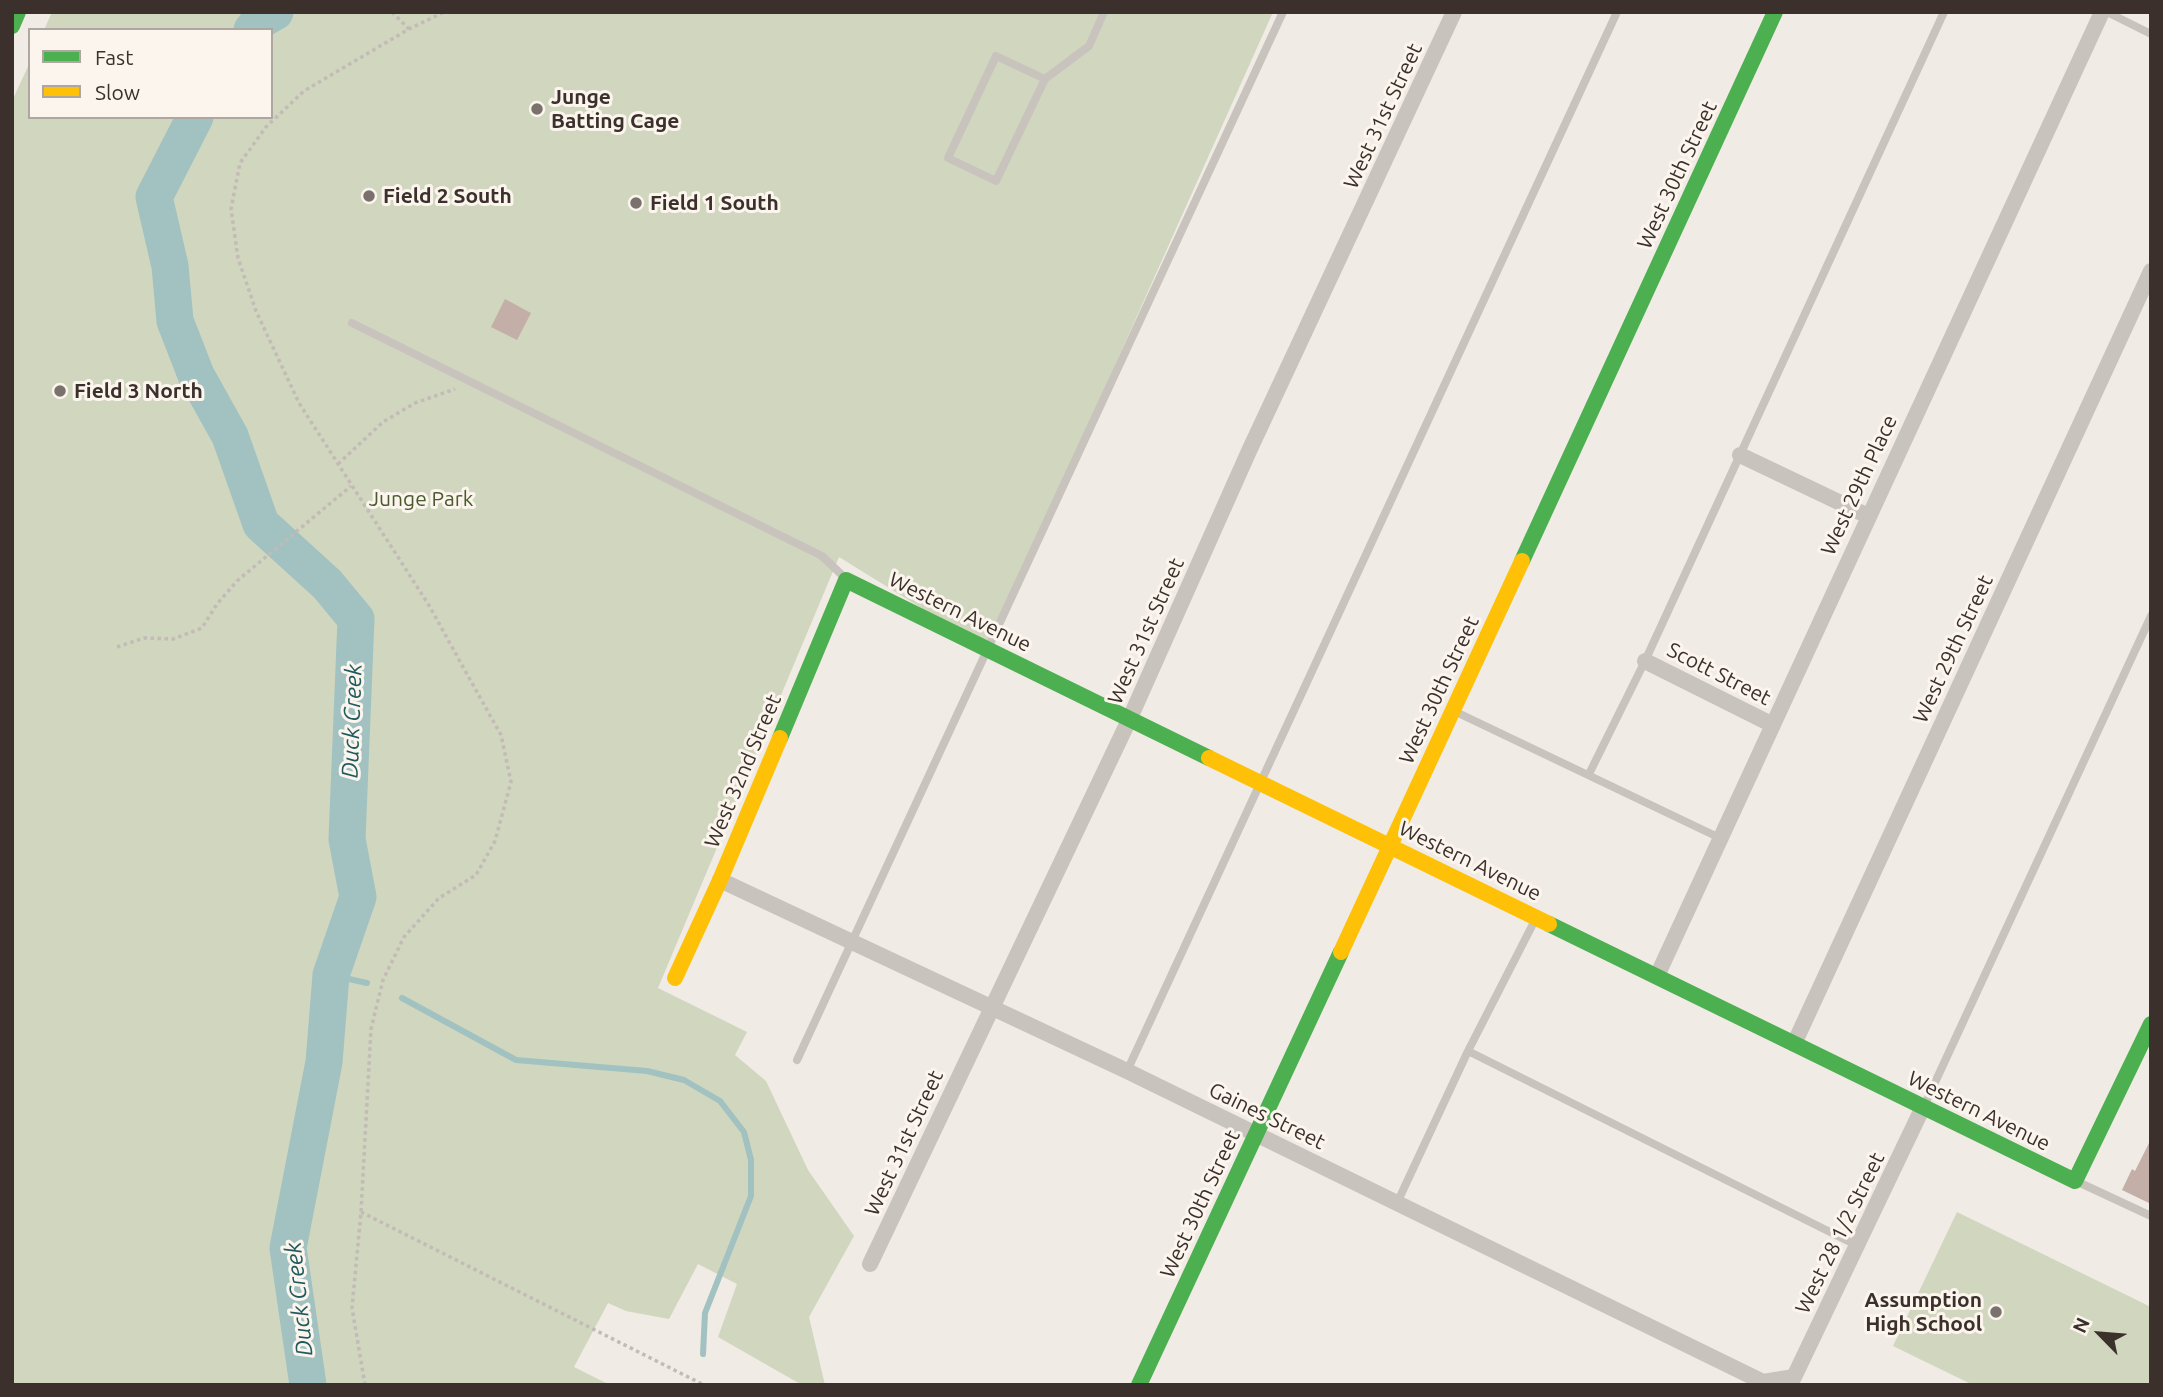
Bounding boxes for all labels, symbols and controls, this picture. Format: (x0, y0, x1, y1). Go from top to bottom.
legend (28, 28, 273, 119)
street label: West 31st Street (1338, 39, 1428, 193)
text: Fast (95, 45, 133, 69)
text: Slow (95, 80, 140, 104)
place label: Junge Batting Cage (551, 84, 679, 134)
street label: West 30th Street (1632, 97, 1722, 253)
marker: Junge Batting Cage (529, 101, 545, 117)
place label: Field 2 South (383, 183, 512, 209)
marker: Field 2 South (361, 188, 377, 204)
place label: Field 1 South (650, 190, 779, 216)
marker: Field 1 South (628, 195, 644, 211)
place label: Field 3 North (74, 378, 203, 404)
marker: Field 3 North (52, 383, 68, 399)
street label: West 29th Place (1816, 411, 1902, 559)
park label: Junge Park (369, 486, 473, 512)
street label: West 31st Street (1102, 554, 1190, 708)
street label: Western Avenue (885, 567, 1035, 657)
street label: West 29th Street (1908, 571, 1998, 727)
street label: West 30th Street (1394, 612, 1484, 768)
street label: Scott Street (1663, 637, 1775, 711)
water label: Duck Creek (336, 663, 368, 779)
street label: West 32nd Street (699, 690, 787, 852)
street label: Western Avenue (1395, 816, 1545, 906)
street label: West 31st Street (859, 1066, 949, 1220)
street label: Western Avenue (1904, 1066, 2054, 1156)
street label: Gaines Street (1205, 1077, 1329, 1155)
street label: West 30th Street (1155, 1126, 1245, 1282)
street label: West 28 1/2 Street (1790, 1148, 1890, 1318)
water label: Duck Creek (279, 1241, 319, 1357)
place label: Assumption High School (1864, 1287, 1982, 1337)
north arrow (2065, 1299, 2135, 1369)
marker: Assumption High School (1988, 1304, 2004, 1320)
text: N (2068, 1314, 2094, 1336)

